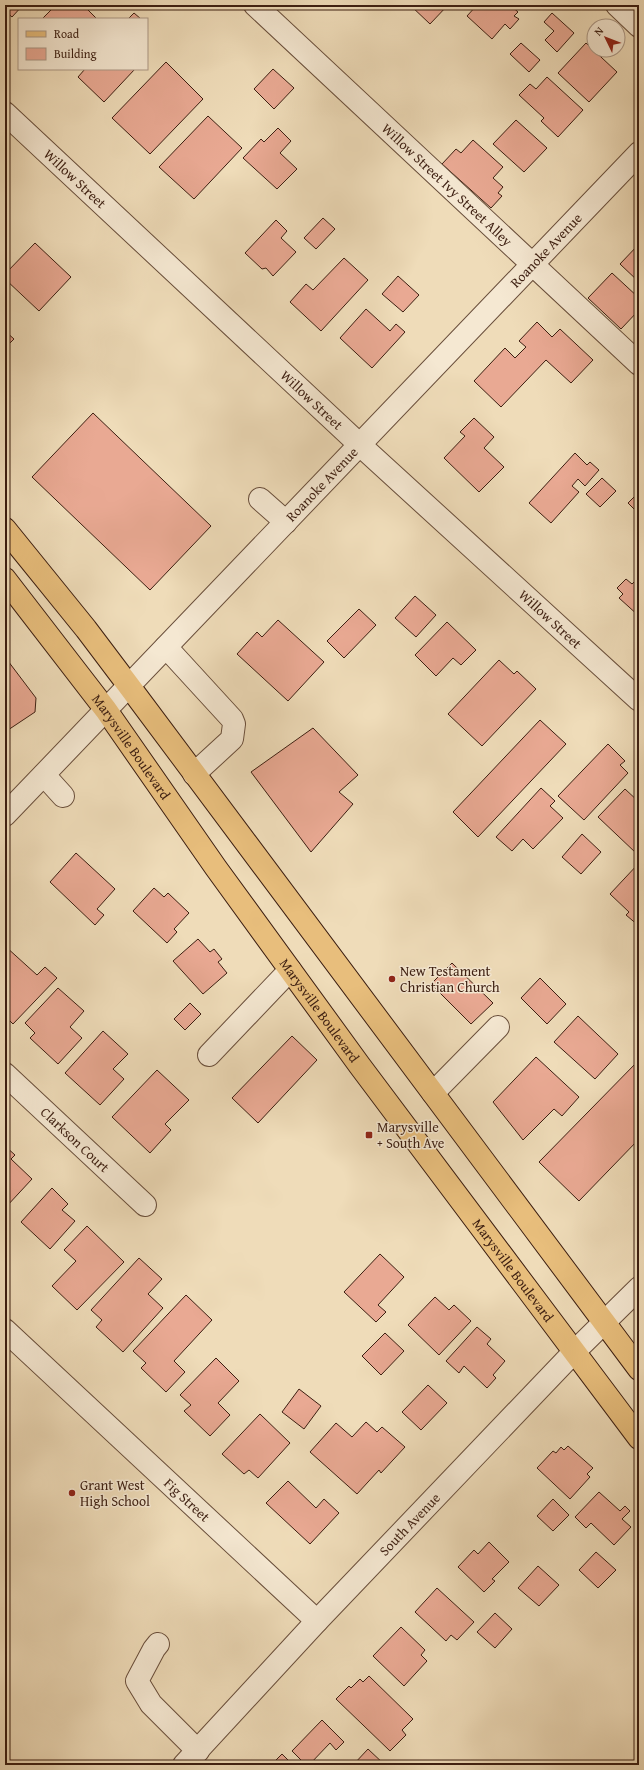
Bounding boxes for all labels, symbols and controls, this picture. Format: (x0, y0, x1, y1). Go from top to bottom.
legend (18, 18, 148, 70)
north arrow (586, 18, 626, 58)
text: N (590, 23, 607, 39)
text: Road (54, 25, 80, 42)
text: Building (54, 45, 97, 62)
street label: Willow Street Ivy Street Alley (377, 119, 517, 251)
street label: Willow Street (39, 144, 111, 213)
street label: Roanoke Avenue (505, 208, 587, 292)
street label: Willow Street (276, 366, 348, 434)
street label: Roanoke Avenue (281, 442, 363, 526)
street label: Willow Street (514, 585, 586, 653)
street label: Marysville Boulevard (87, 690, 176, 804)
street label: Marysville Boulevard (275, 954, 365, 1067)
place label: New Testament Christian Church (400, 961, 500, 997)
marker: New Testament Christian Church (387, 974, 397, 984)
street label: Clarkson Court (36, 1102, 114, 1177)
place label: Marysville + South Ave (377, 1117, 445, 1153)
marker: Marysville + South Ave (364, 1130, 374, 1140)
street label: Marysville Boulevard (468, 1214, 559, 1326)
street label: Fig Street (160, 1473, 215, 1526)
place label: Grant West High School (80, 1475, 150, 1511)
marker: Grant West High School (67, 1488, 77, 1498)
street label: South Avenue (374, 1488, 445, 1560)

